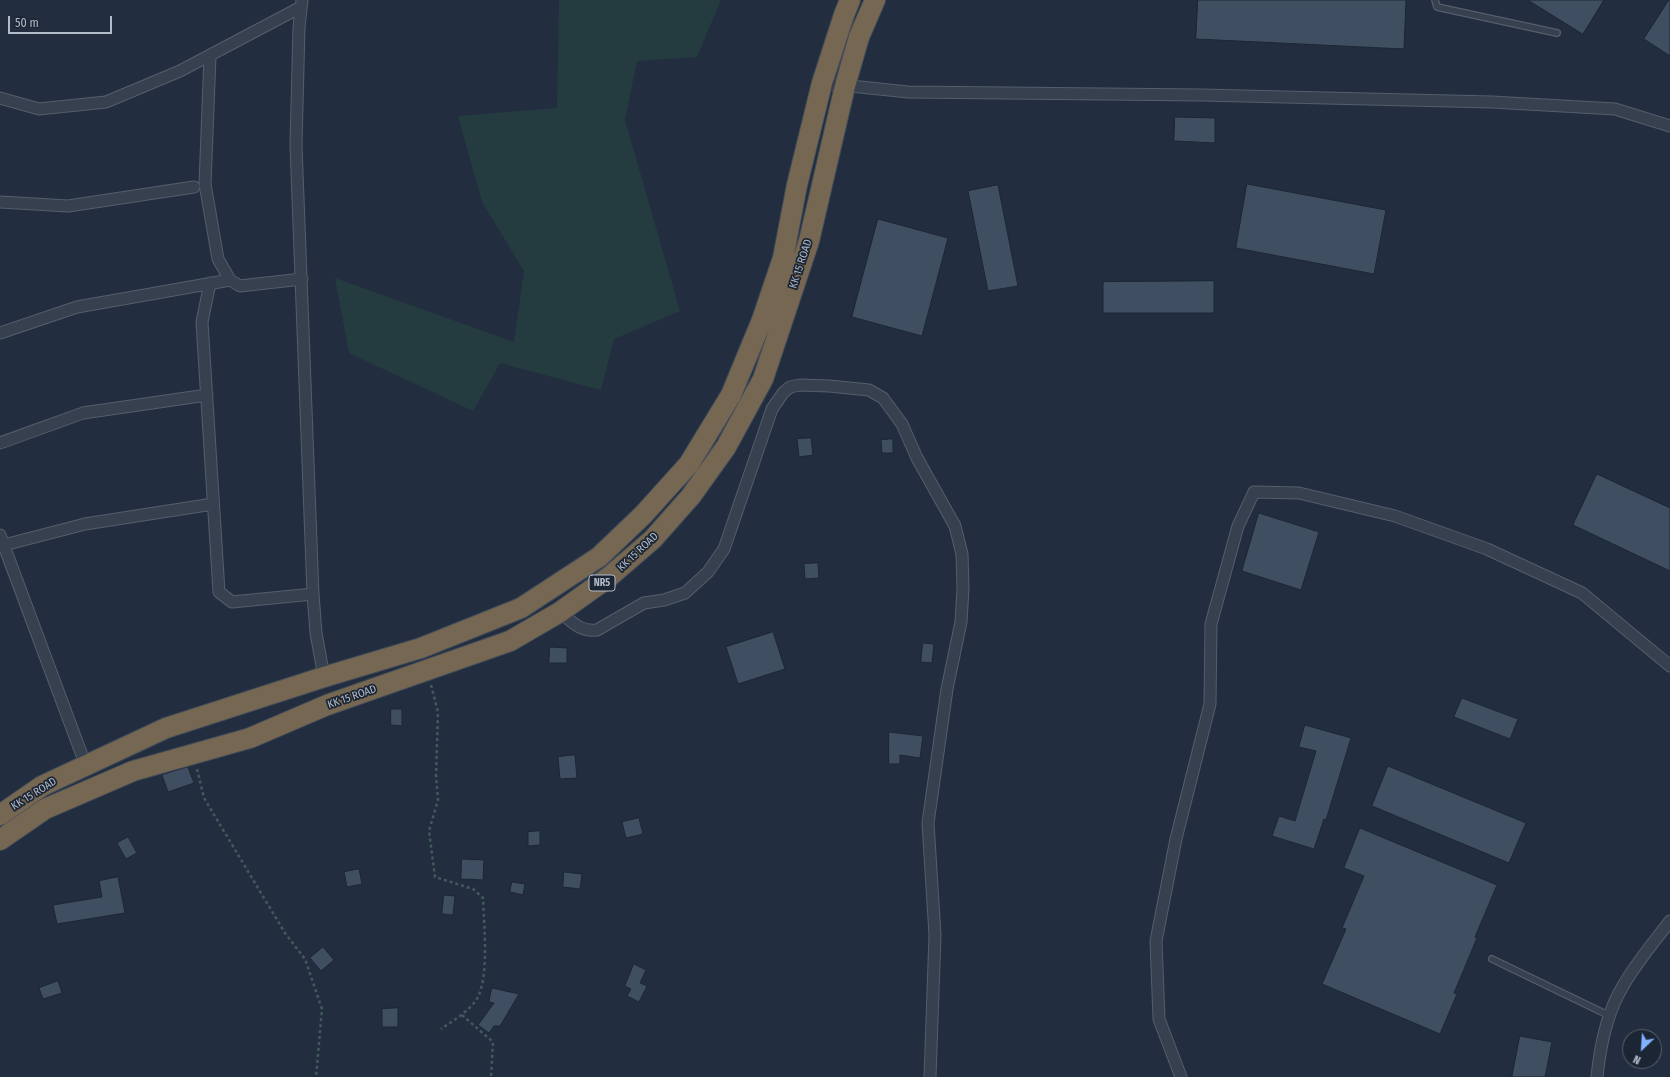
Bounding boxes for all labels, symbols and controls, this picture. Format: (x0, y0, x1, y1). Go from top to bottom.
scale bar (10, 8, 114, 34)
text: 50 m (15, 16, 39, 30)
street label: KK 15 ROAD (787, 238, 815, 290)
street label: KK 15 ROAD (615, 530, 661, 574)
road number: NR5 (589, 575, 615, 591)
street label: KK 15 ROAD (326, 682, 378, 712)
street label: KK 15 ROAD (9, 775, 59, 813)
north arrow (1622, 1029, 1662, 1069)
text: N (1631, 1052, 1643, 1067)

